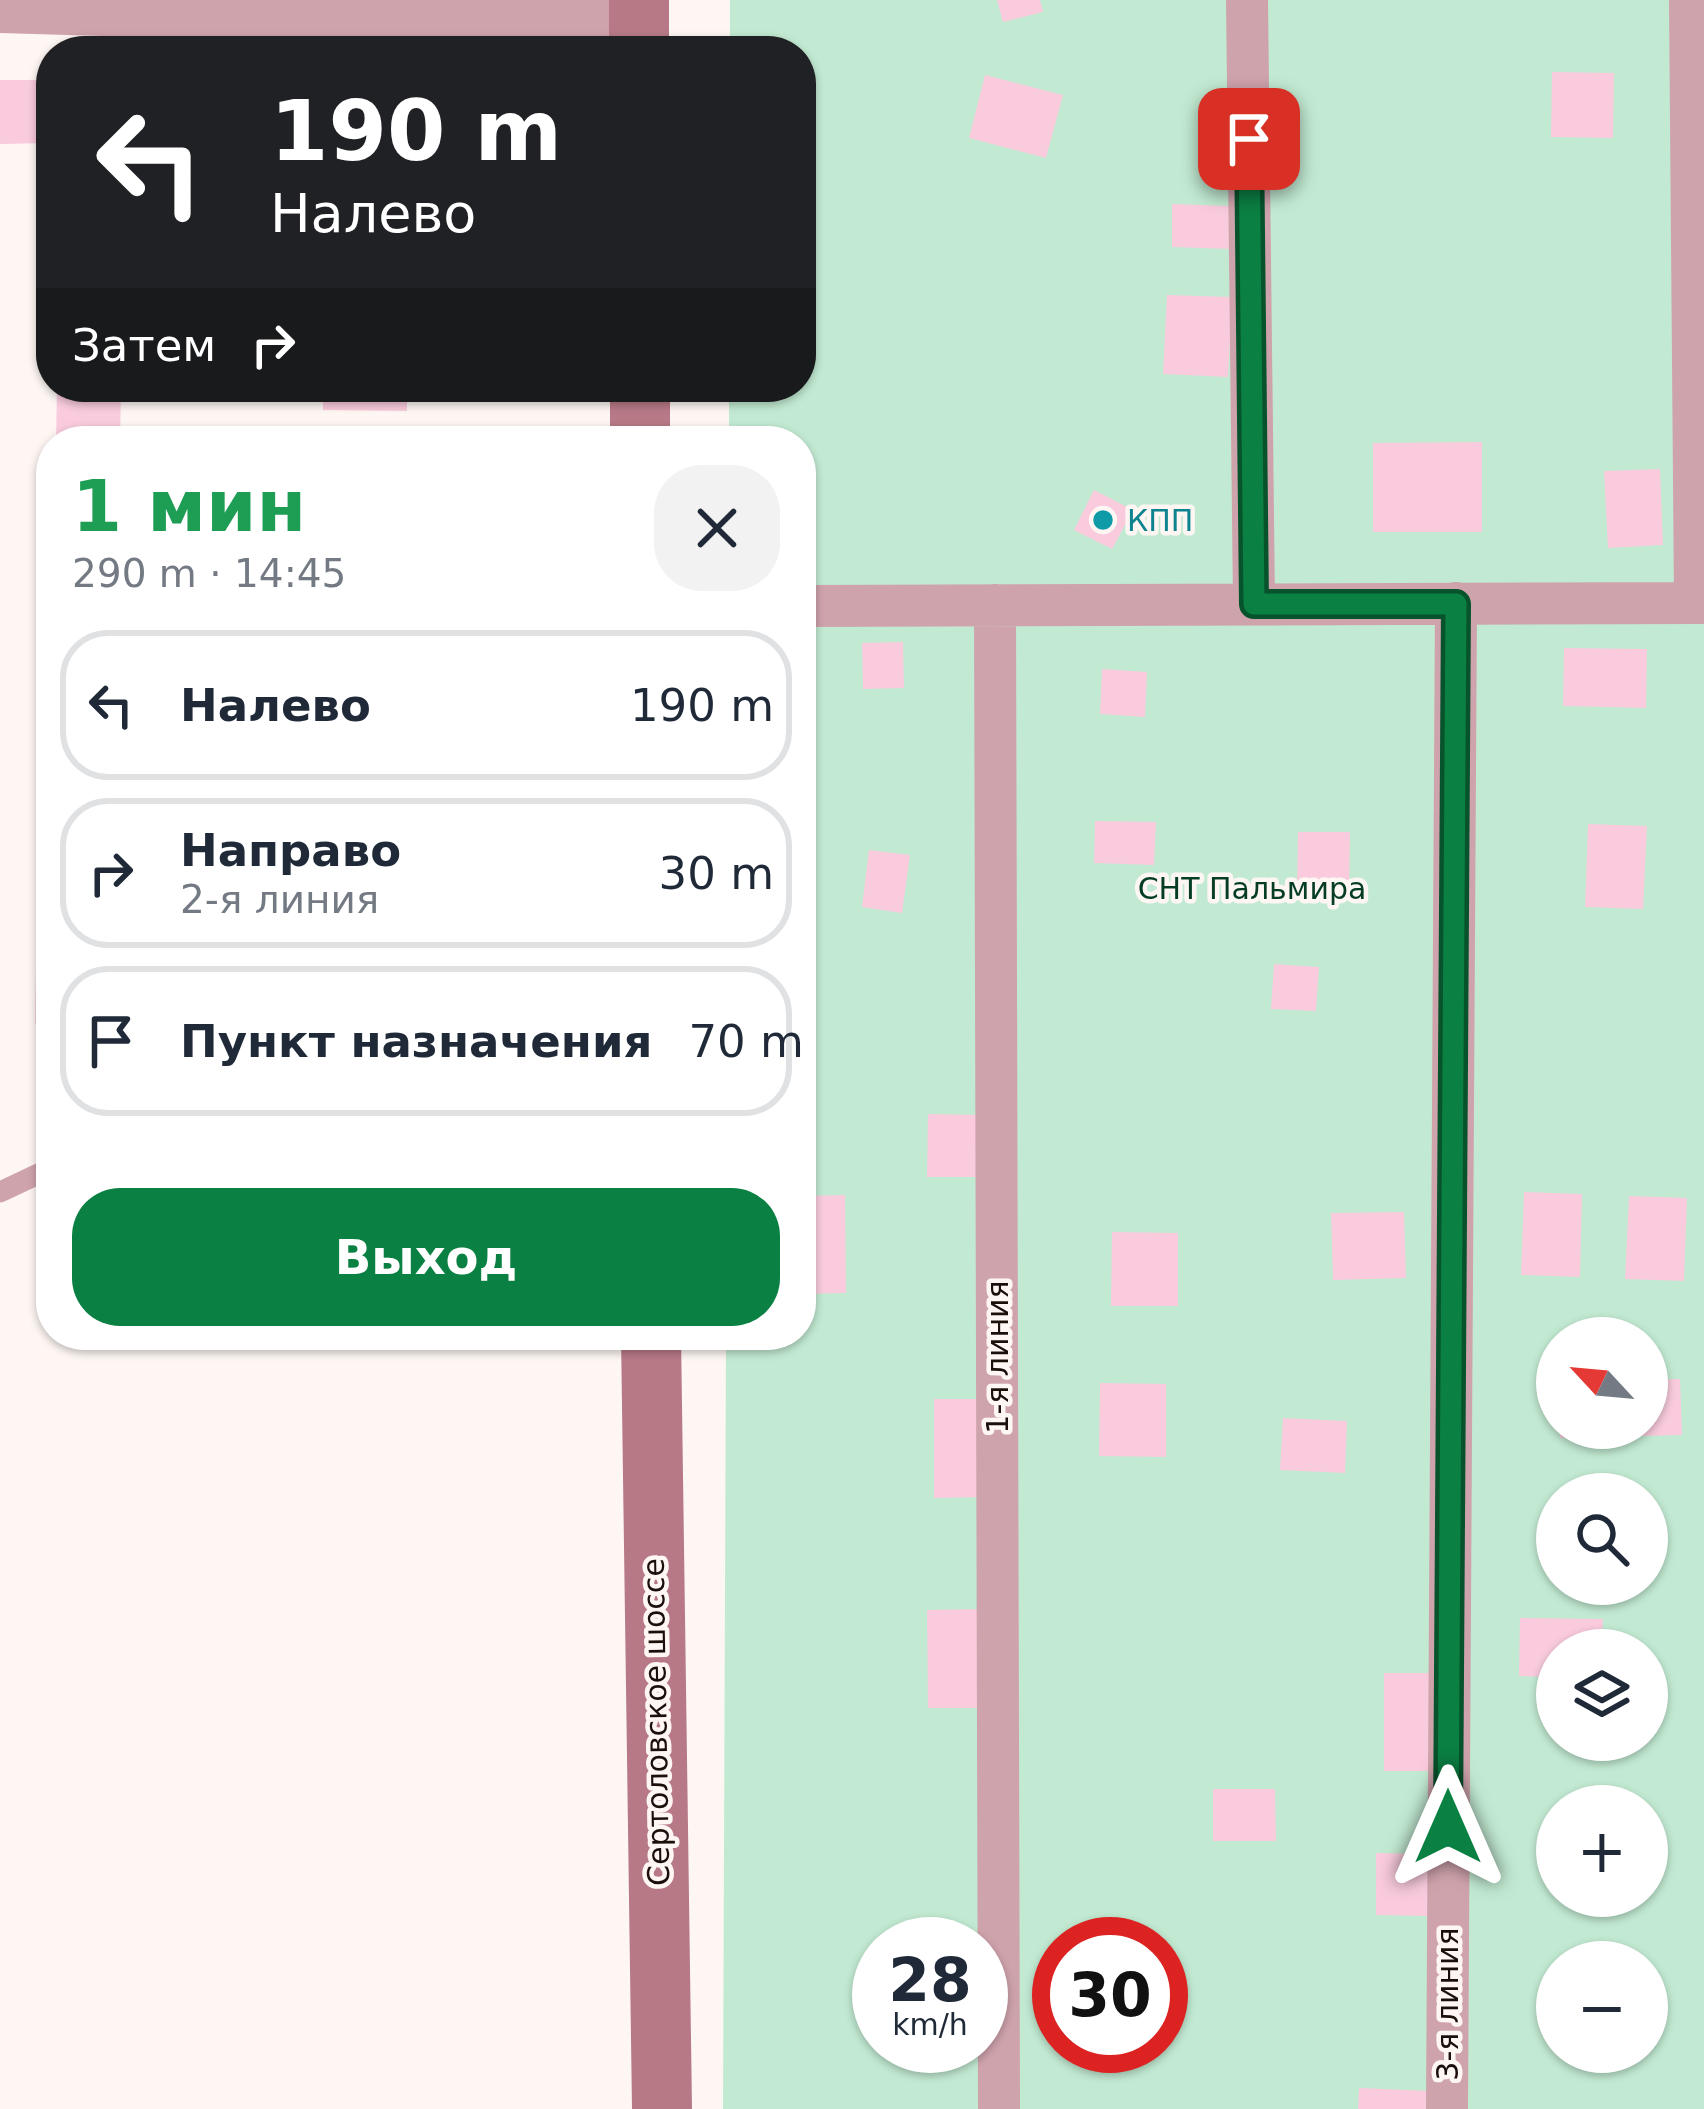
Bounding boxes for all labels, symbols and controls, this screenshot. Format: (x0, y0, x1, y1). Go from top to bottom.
text: 190 m (270, 82, 562, 180)
icon: left (72, 84, 228, 240)
pin (1198, 88, 1300, 190)
icon: arrive (1216, 106, 1282, 172)
text: Налево (270, 182, 476, 245)
icon: right (240, 312, 306, 378)
text: Затем (72, 319, 216, 372)
text: 1 мин (72, 464, 306, 548)
button: close (654, 465, 780, 591)
place label: КПП (1127, 503, 1193, 538)
marker: КПП (1090, 507, 1116, 533)
text: 290 m · 14:45 (72, 551, 346, 596)
icon: left (78, 672, 144, 738)
text: Налево (180, 679, 371, 732)
text: 190 m (630, 679, 774, 732)
text: Направо (180, 824, 401, 877)
icon: right (78, 840, 144, 906)
text: 30 m (659, 847, 774, 900)
park label: СНТ Пальмира (1138, 871, 1366, 906)
text: 2-я линия (180, 877, 379, 922)
icon: arrive (78, 1008, 144, 1074)
text: Пункт назначения (180, 1015, 652, 1068)
text: 70 m (688, 1015, 804, 1068)
button: Выход (72, 1188, 780, 1326)
street label: 1-я линия (980, 1280, 1015, 1434)
north arrow (1536, 1317, 1668, 1449)
map controls (1536, 1317, 1668, 2073)
button: search (1536, 1473, 1668, 1605)
street label: Сертоловское шоссе (636, 1558, 676, 1886)
button: layers (1536, 1629, 1668, 1761)
position arrow (1385, 1764, 1511, 1890)
button: + (1536, 1785, 1668, 1917)
speed limit sign: 30 (1032, 1917, 1188, 2073)
street label: 3-я линия (1430, 1927, 1465, 2081)
button: − (1536, 1941, 1668, 2073)
text: 28 (888, 1945, 972, 2015)
text: km/h (892, 2007, 968, 2042)

